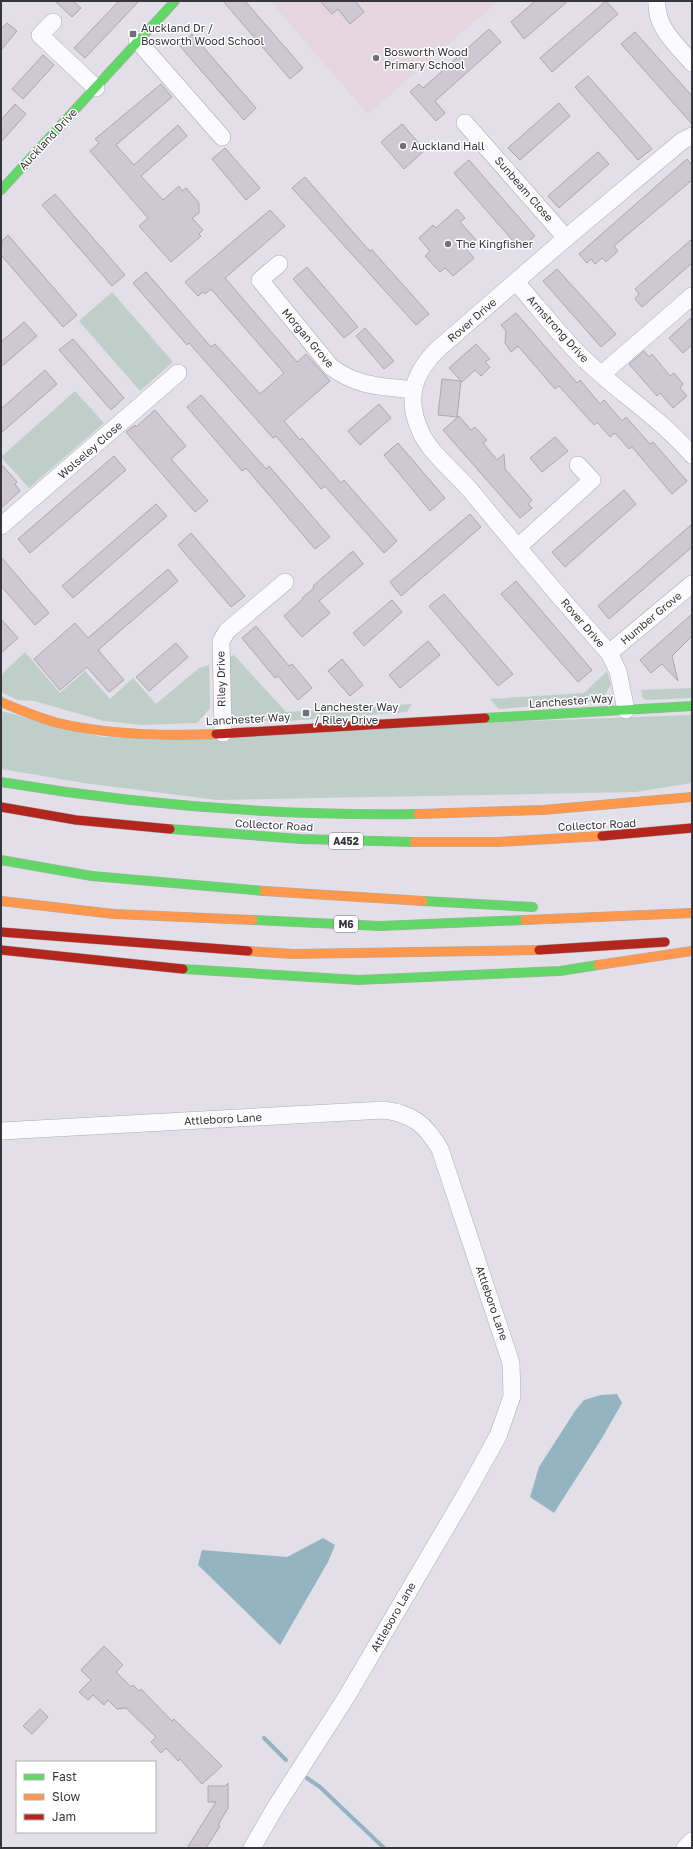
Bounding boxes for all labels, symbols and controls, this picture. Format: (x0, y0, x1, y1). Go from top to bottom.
place label: Auckland Dr / Bosworth Wood School (141, 21, 264, 47)
marker: Auckland Dr / Bosworth Wood School (128, 29, 138, 39)
place label: Bosworth Wood Primary School (384, 45, 468, 71)
marker: Bosworth Wood Primary School (371, 53, 381, 63)
street label: Auckland Drive (16, 105, 79, 172)
place label: Auckland Hall (411, 139, 485, 152)
marker: Auckland Hall (398, 141, 408, 151)
street label: Sunbeam Close (493, 153, 556, 224)
place label: The Kingfisher (456, 237, 534, 250)
marker: The Kingfisher (443, 239, 453, 249)
street label: Armstrong Drive (525, 292, 592, 365)
street label: Rover Drive (445, 295, 499, 344)
street label: Morgan Grove (280, 305, 337, 370)
street label: Wolseley Close (55, 418, 124, 481)
street label: Humber Grove (618, 588, 684, 647)
street label: Rover Drive (559, 596, 608, 650)
street label: Riley Drive (214, 651, 227, 707)
street label: Lanchester Way (528, 691, 614, 710)
place label: Lanchester Way / Riley Drive (314, 700, 398, 726)
marker: Lanchester Way / Riley Drive (301, 708, 311, 718)
street label: Lanchester Way (205, 710, 290, 727)
street label: Collector Road (235, 816, 314, 833)
street label: Collector Road (557, 816, 636, 833)
road number: A452 (329, 833, 363, 849)
road number: M6 (334, 916, 358, 932)
street label: Attleboro Lane (184, 1110, 262, 1127)
street label: Attleboro Lane (474, 1264, 511, 1342)
street label: Attleboro Lane (367, 1580, 418, 1654)
legend (16, 1761, 156, 1833)
text: Fast (52, 1769, 77, 1784)
text: Slow (52, 1789, 80, 1804)
text: Jam (52, 1809, 76, 1824)

